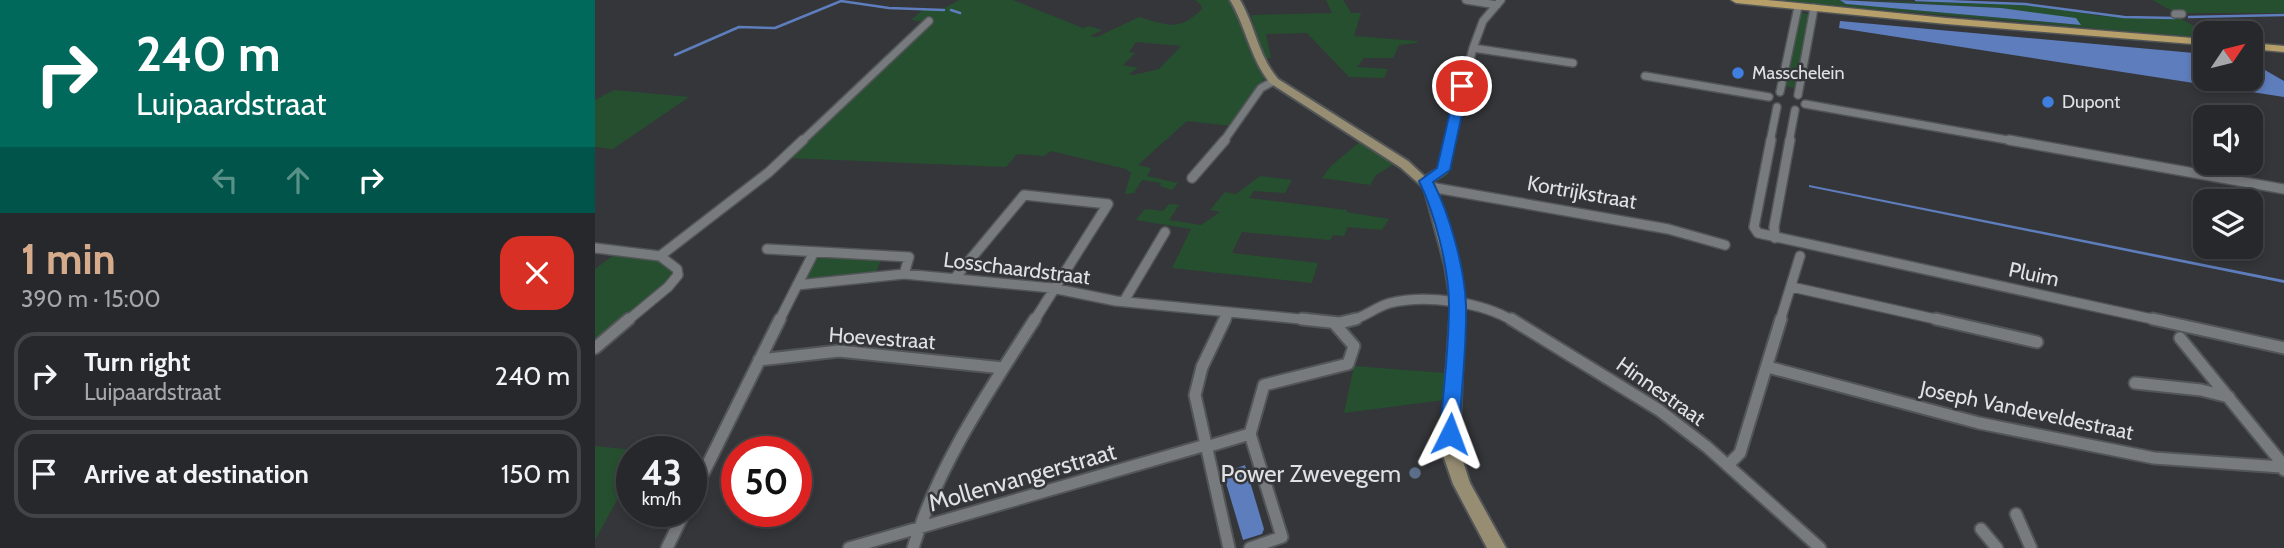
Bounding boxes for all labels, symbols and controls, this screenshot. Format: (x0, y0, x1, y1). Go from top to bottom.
north arrow (2193, 21, 2263, 91)
map controls (2193, 21, 2263, 259)
text: 240 m (136, 24, 281, 83)
icon: right (21, 28, 112, 119)
pin (1432, 56, 1492, 116)
place label: Masschelein (1752, 62, 1844, 84)
marker: Masschelein (1730, 65, 1746, 81)
icon: arrive (1443, 67, 1481, 105)
text: Luipaardstraat (136, 84, 326, 123)
place label: Dupont (2062, 91, 2120, 113)
marker: Dupont (2040, 94, 2056, 110)
button: sound (2193, 105, 2263, 175)
icon: left (206, 161, 244, 199)
icon: ahead (279, 161, 317, 199)
icon: right (352, 161, 390, 199)
street label: Kortrijkstraat (1525, 170, 1639, 215)
button: layers (2193, 189, 2263, 259)
text: 1 min (21, 233, 116, 285)
button: close (500, 236, 574, 310)
street label: Losschaardstraat (942, 247, 1092, 289)
street label: Pluim (2007, 256, 2061, 292)
text: 390 m · 15:00 (21, 285, 161, 313)
street label: Hoevestraat (828, 322, 936, 354)
text: Turn right (84, 346, 190, 378)
street label: Hinnestraat (1612, 351, 1710, 431)
icon: right (25, 357, 63, 395)
text: 240 m (495, 360, 570, 392)
street label: Joseph Vandeveldestraat (1917, 375, 2136, 445)
text: Luipaardstraat (84, 378, 221, 406)
position arrow (1413, 397, 1487, 471)
speed limit sign: 50 (721, 436, 812, 527)
street label: Mollenvangerstraat (925, 436, 1119, 518)
text: 43 (641, 451, 682, 494)
icon: arrive (25, 455, 63, 493)
text: Arrive at destination (84, 458, 309, 490)
text: 150 m (501, 458, 570, 490)
place label: Power Zwevegem (1220, 459, 1401, 488)
marker: Power Zwevegem (1407, 465, 1423, 481)
text: km/h (642, 488, 681, 510)

